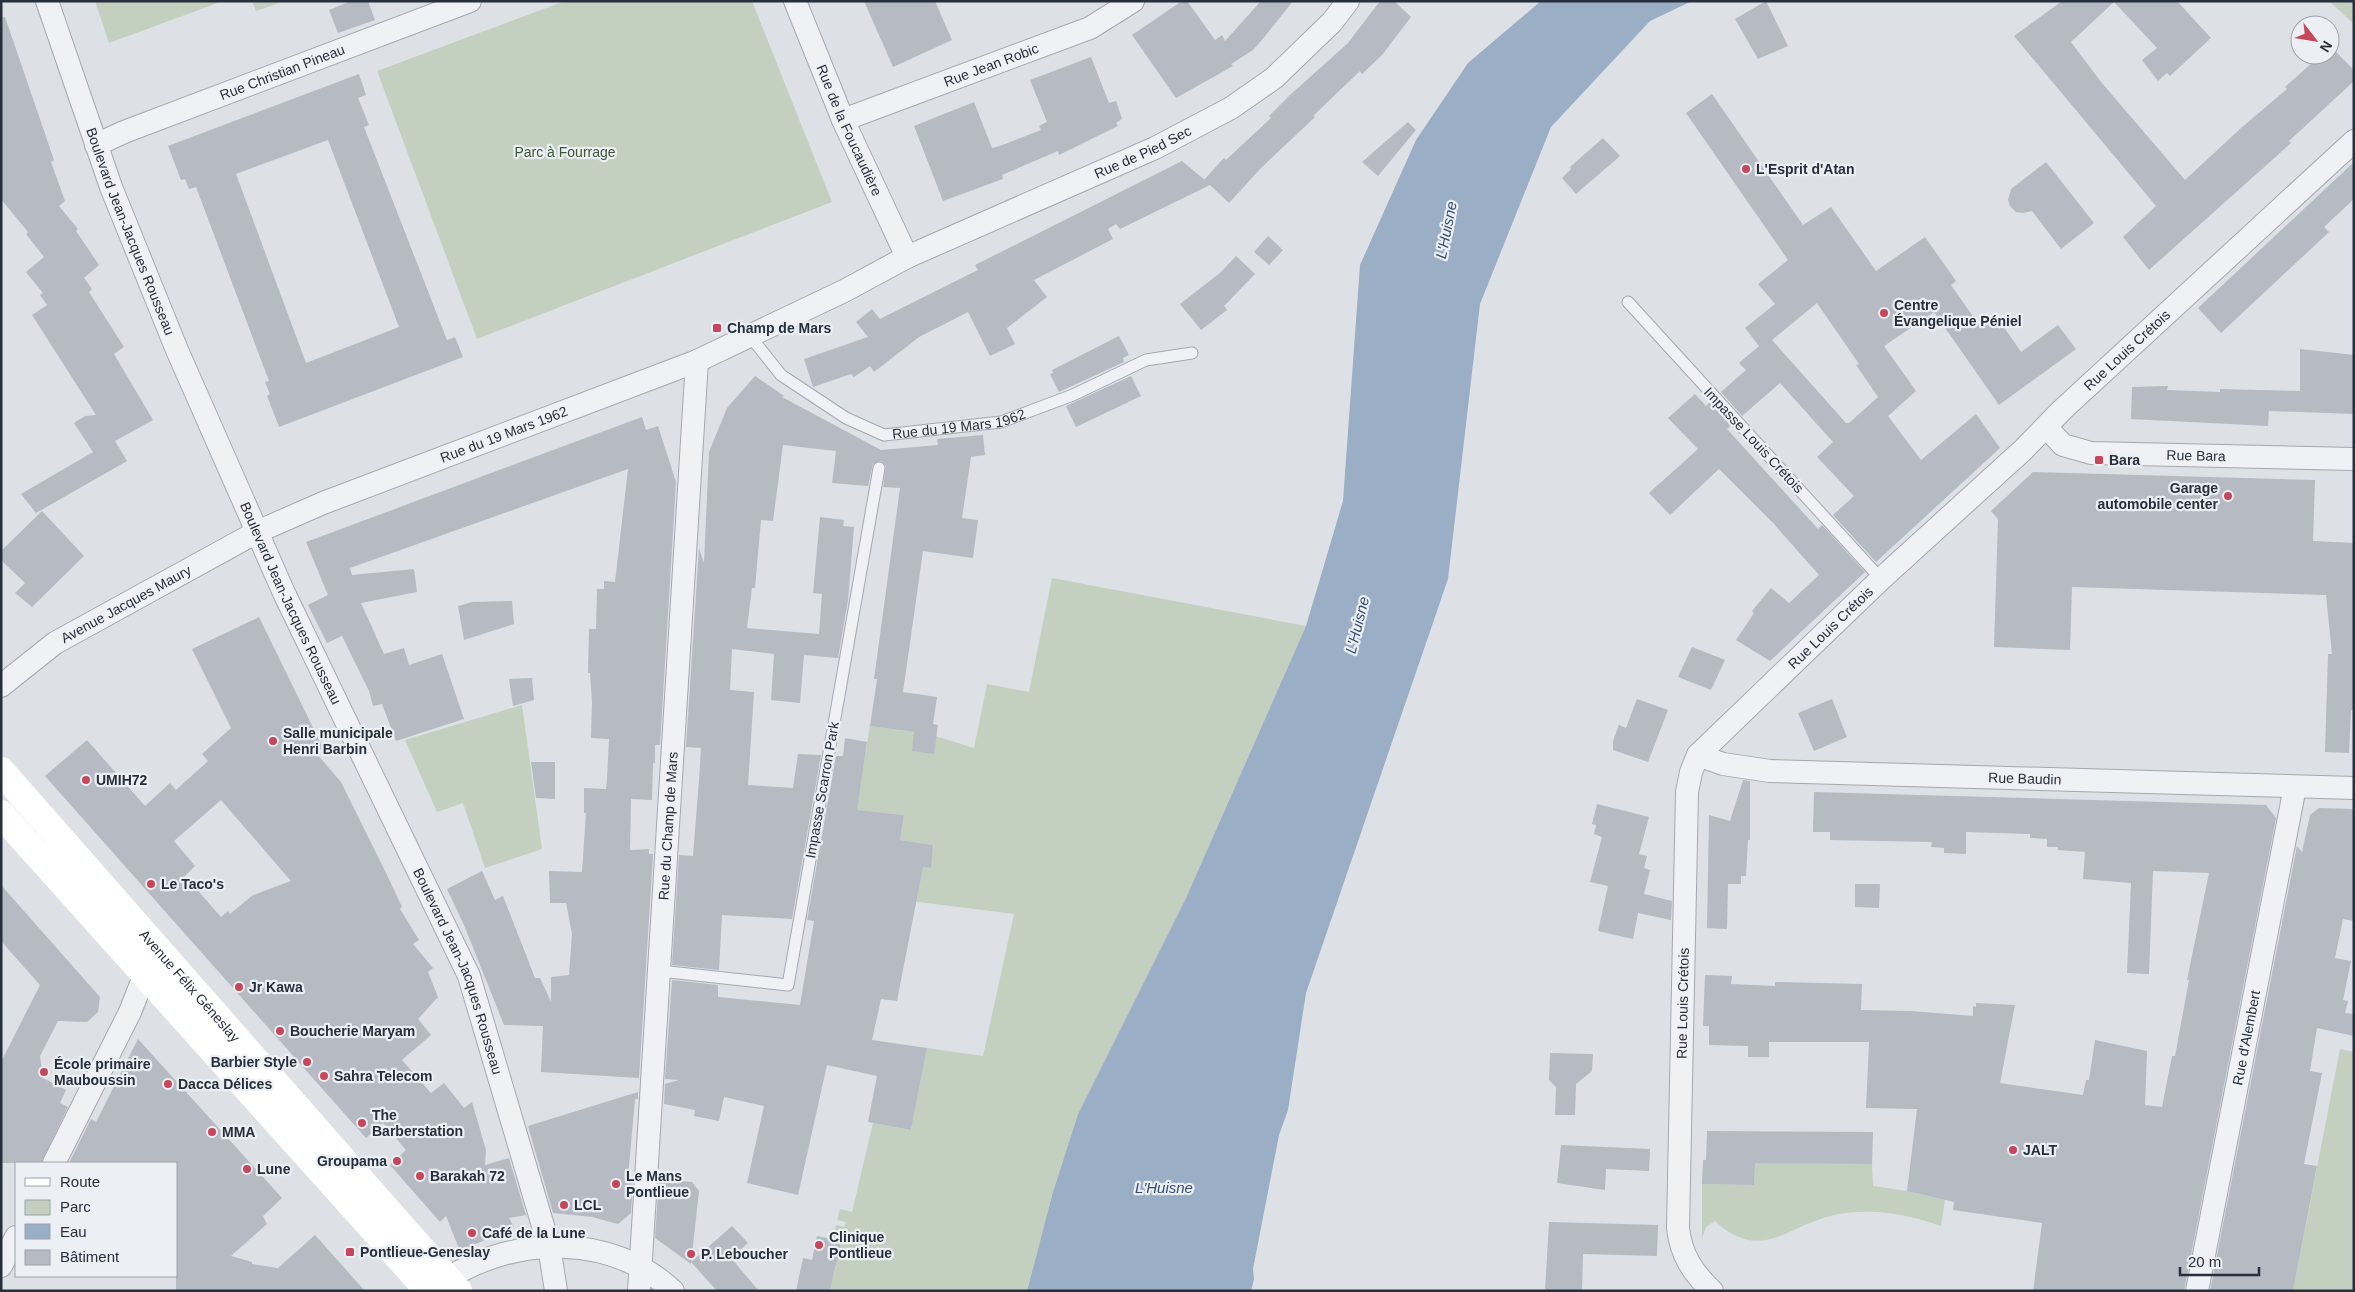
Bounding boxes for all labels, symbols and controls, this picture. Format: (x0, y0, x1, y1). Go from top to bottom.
north arrow (2290, 15, 2340, 65)
text: N (2317, 38, 2336, 55)
street label: Rue Jean Robic (942, 40, 1041, 90)
street label: Rue Christian Pineau (217, 41, 347, 103)
street label: Rue de la Foucaudière (813, 62, 885, 198)
street label: Rue de Pied Sec (1092, 122, 1194, 182)
street label: Boulevard Jean-Jacques Rousseau (83, 125, 178, 337)
park label: Parc à Fourrage (514, 144, 616, 160)
place label: L'Esprit d'Atan (1756, 161, 1854, 177)
marker: L'Esprit d'Atan (1740, 163, 1752, 175)
water label: L'Huisne (1432, 200, 1460, 260)
place label: Centre Évangelique Péniel (1894, 297, 2022, 329)
marker: Centre Évangelique Péniel (1878, 307, 1890, 319)
street label: Rue Louis Crétois (2081, 307, 2173, 394)
place label: Champ de Mars (727, 320, 831, 336)
marker: Champ de Mars (711, 322, 723, 334)
street label: Impasse Louis Crétois (1701, 384, 1807, 496)
street label: Rue du 19 Mars 1962 (438, 403, 570, 466)
street label: Rue du 19 Mars 1962 (891, 406, 1028, 442)
street label: Rue Bara (2166, 447, 2226, 464)
place label: Bara (2109, 452, 2140, 468)
marker: Bara (2093, 454, 2105, 466)
place label: Garage automobile center (2097, 480, 2219, 512)
marker: Garage automobile center (2222, 490, 2234, 502)
street label: Boulevard Jean-Jacques Rousseau (237, 499, 345, 707)
street label: Avenue Jacques Maury (58, 562, 194, 646)
street label: Rue Louis Crétois (1785, 583, 1876, 672)
water label: L'Huisne (1342, 595, 1372, 655)
street label: Impasse Scarron Park (802, 719, 842, 860)
place label: Salle municipale Henri Barbin (283, 725, 393, 757)
marker: Salle municipale Henri Barbin (267, 735, 279, 747)
street label: Rue du Champ de Mars (655, 751, 681, 901)
street label: Rue Baudin (1988, 769, 2062, 787)
place label: UMIH72 (96, 772, 148, 788)
marker: UMIH72 (80, 774, 92, 786)
street label: Boulevard Jean-Jacques Rousseau (410, 865, 506, 1076)
place label: Le Taco's (161, 876, 224, 892)
marker: Le Taco's (145, 878, 157, 890)
street label: Avenue Félix Géneslay (136, 927, 243, 1045)
street label: Rue Louis Crétois (1673, 947, 1692, 1059)
place label: Jr Kawa (249, 979, 303, 995)
marker: Jr Kawa (233, 981, 245, 993)
street label: Rue d'Alembert (2229, 989, 2263, 1086)
place label: Boucherie Maryam (290, 1023, 415, 1039)
marker: Boucherie Maryam (274, 1025, 286, 1037)
place label: Barbier Style (211, 1054, 297, 1070)
place label: École primaire Mauboussin (54, 1056, 151, 1088)
marker: Barbier Style (301, 1056, 313, 1068)
marker: École primaire Mauboussin (38, 1066, 50, 1078)
place label: Sahra Telecom (334, 1068, 433, 1084)
marker: Sahra Telecom (318, 1070, 330, 1082)
place label: Dacca Délices (178, 1076, 272, 1092)
marker: Dacca Délices (162, 1078, 174, 1090)
place label: The Barberstation (372, 1107, 463, 1139)
marker: The Barberstation (356, 1117, 368, 1129)
place label: MMA (222, 1124, 255, 1140)
marker: MMA (206, 1126, 218, 1138)
place label: JALT (2023, 1142, 2057, 1158)
marker: JALT (2007, 1144, 2019, 1156)
place label: Groupama (317, 1153, 387, 1169)
marker: Groupama (391, 1155, 403, 1167)
place label: Lune (257, 1161, 291, 1177)
legend (15, 1162, 178, 1277)
marker: Lune (241, 1163, 253, 1175)
place label: Barakah 72 (430, 1168, 505, 1184)
place label: Le Mans Pontlieue (626, 1168, 689, 1200)
marker: Barakah 72 (414, 1170, 426, 1182)
text: Route (60, 1173, 100, 1190)
marker: Le Mans Pontlieue (610, 1178, 622, 1190)
water label: L'Huisne (1135, 1179, 1193, 1196)
place label: LCL (574, 1197, 602, 1213)
text: Parc (60, 1198, 91, 1215)
marker: LCL (558, 1199, 570, 1211)
text: Eau (60, 1223, 87, 1240)
place label: Café de la Lune (482, 1225, 586, 1241)
marker: Café de la Lune (466, 1227, 478, 1239)
place label: Clinique Pontlieue (829, 1229, 892, 1261)
marker: Clinique Pontlieue (813, 1239, 825, 1251)
place label: Pontlieue-Geneslay (360, 1244, 490, 1260)
scale bar (2180, 1244, 2259, 1276)
marker: Pontlieue-Geneslay (344, 1246, 356, 1258)
place label: P. Leboucher (701, 1246, 788, 1262)
text: Bâtiment (60, 1248, 120, 1265)
marker: P. Leboucher (685, 1248, 697, 1260)
text: 20 m (2188, 1253, 2221, 1270)

